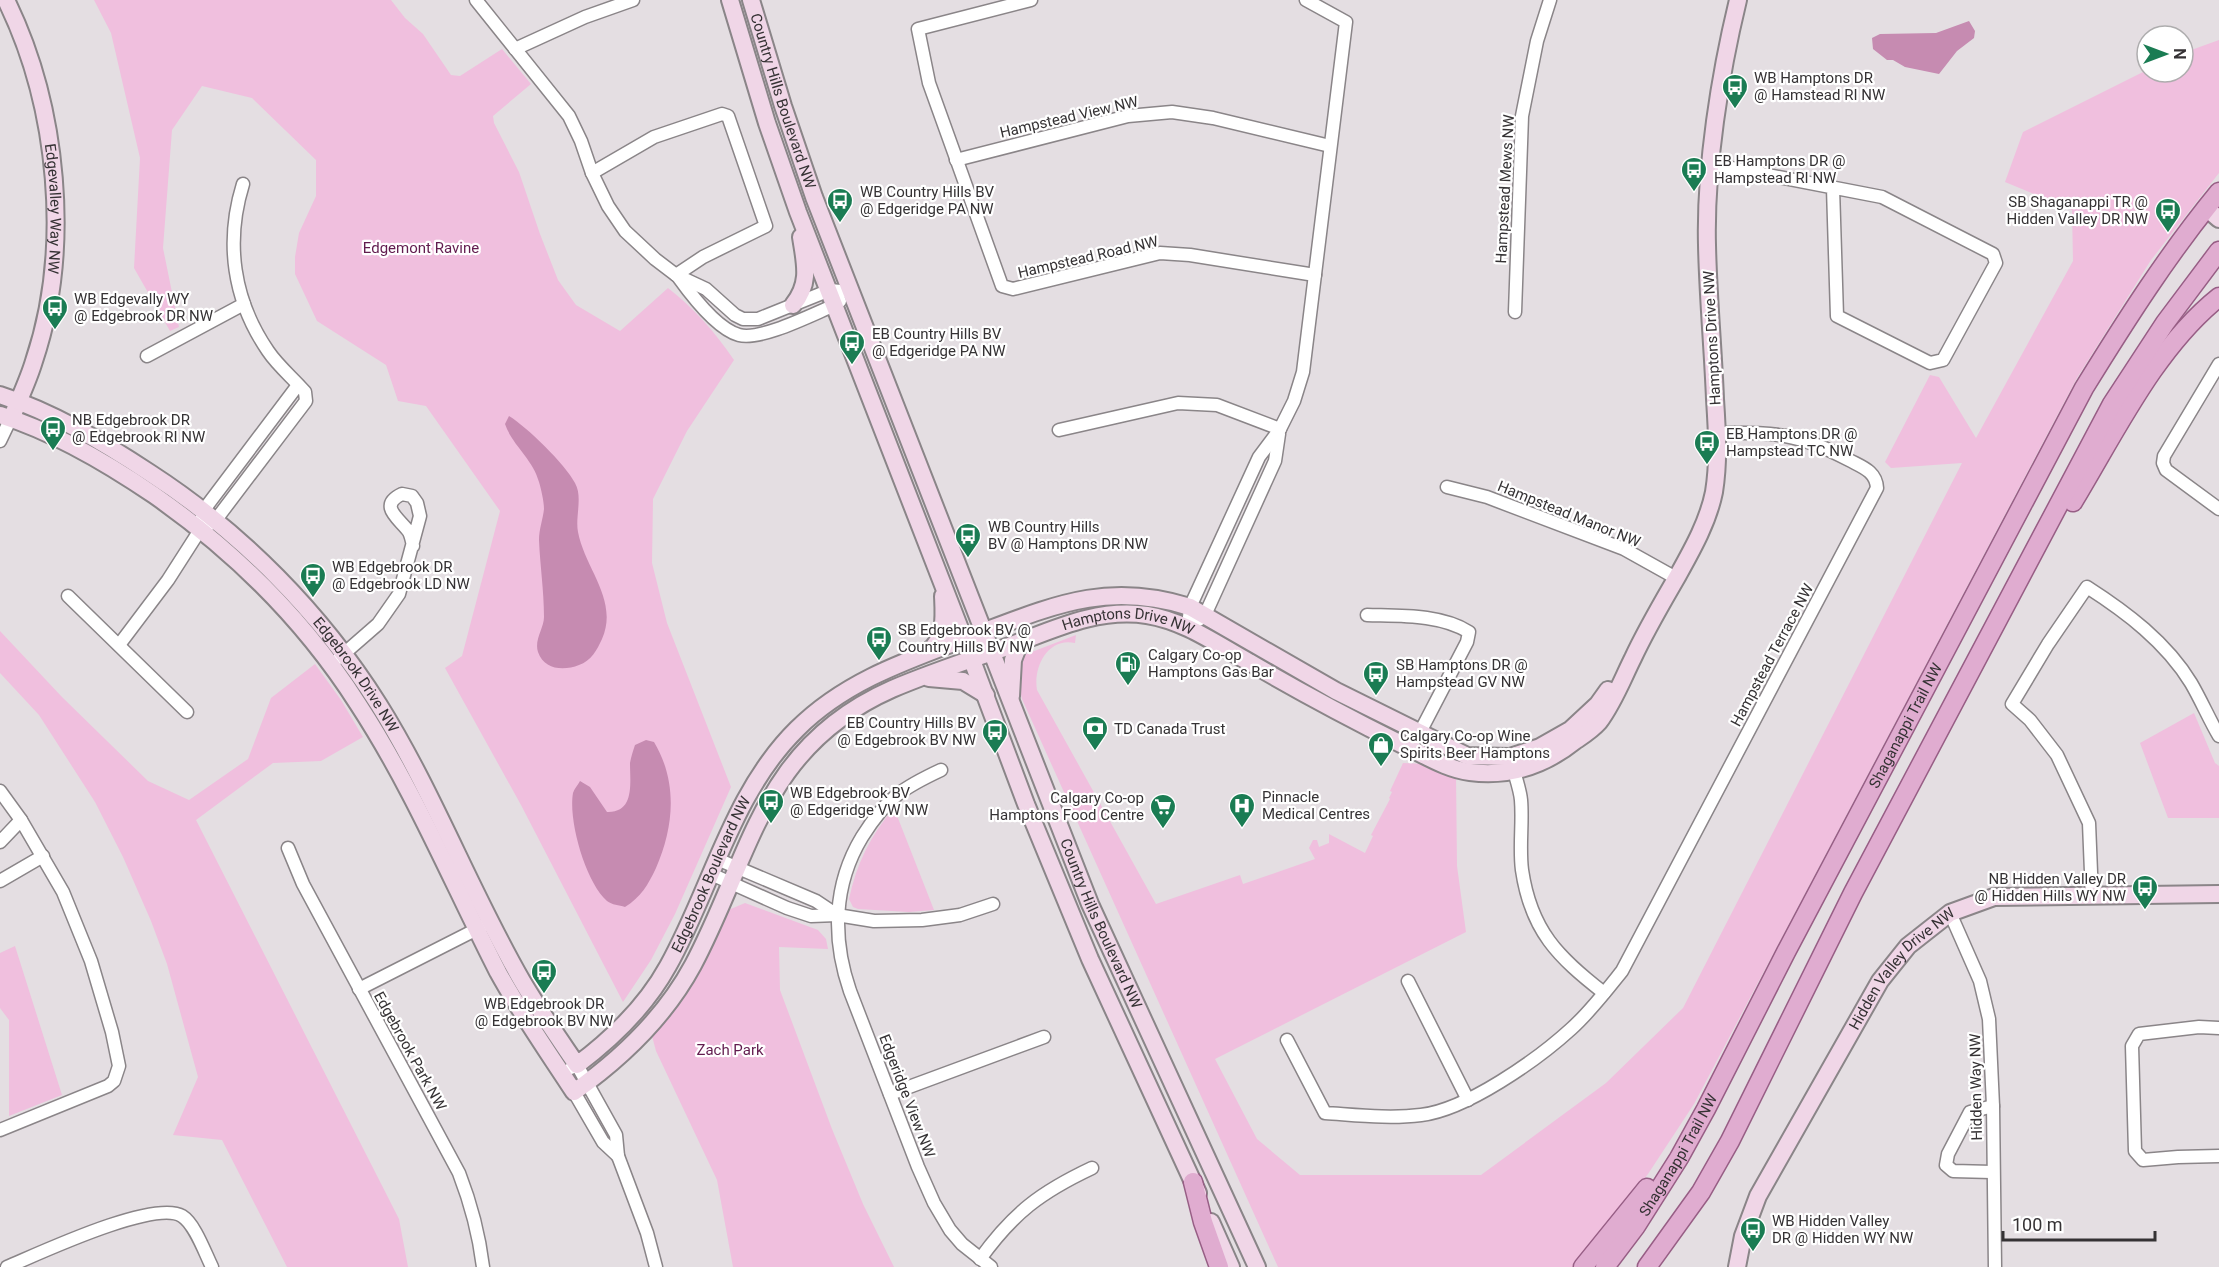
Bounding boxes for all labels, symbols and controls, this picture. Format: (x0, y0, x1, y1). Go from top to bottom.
street label: Country Hills Boulevard NW (747, 11, 820, 191)
north arrow (2135, 24, 2195, 84)
text: N (2170, 48, 2189, 60)
place label: WB Hamptons DR @ Hamstead RI NW (1754, 69, 1885, 104)
bus stop icon: WB Hamptons DR @ Hamstead RI NW (1720, 72, 1750, 110)
street label: Hampstead View NW (998, 92, 1140, 142)
street label: Hampstead Mews NW (1492, 114, 1518, 264)
street label: Edgevalley Way NW (41, 142, 65, 275)
place label: EB Hamptons DR @ Hampstead RI NW (1714, 152, 1845, 187)
bus stop icon: EB Hamptons DR @ Hampstead RI NW (1679, 155, 1709, 193)
place label: WB Country Hills BV @ Edgeridge PA NW (860, 183, 994, 218)
bus stop icon: WB Country Hills BV @ Edgeridge PA NW (825, 186, 855, 224)
place label: SB Shaganappi TR @ Hidden Valley DR NW (2007, 193, 2148, 228)
bus stop icon: SB Shaganappi TR @ Hidden Valley DR NW (2153, 196, 2183, 234)
street label: Hampstead Road NW (1016, 232, 1160, 282)
park label: Edgemont Ravine (363, 239, 479, 257)
street label: Hamptons Drive NW (1699, 270, 1725, 406)
place label: WB Edgevally WY @ Edgebrook DR NW (74, 290, 213, 325)
bus stop icon: WB Edgevally WY @ Edgebrook DR NW (40, 293, 70, 331)
place label: EB Country Hills BV @ Edgeridge PA NW (872, 325, 1006, 360)
bus stop icon: EB Country Hills BV @ Edgeridge PA NW (837, 328, 867, 366)
place label: NB Edgebrook DR @ Edgebrook RI NW (72, 411, 205, 446)
bus stop icon: NB Edgebrook DR @ Edgebrook RI NW (38, 414, 68, 452)
place label: EB Hamptons DR @ Hampstead TC NW (1726, 425, 1857, 460)
bus stop icon: EB Hamptons DR @ Hampstead TC NW (1692, 428, 1722, 466)
street label: Hampstead Manor NW (1495, 477, 1643, 551)
place label: WB Country Hills BV @ Hamptons DR NW (988, 518, 1148, 553)
bus stop icon: WB Country Hills BV @ Hamptons DR NW (953, 521, 983, 559)
place label: WB Edgebrook DR @ Edgebrook LD NW (332, 558, 470, 593)
bus stop icon: WB Edgebrook DR @ Edgebrook LD NW (298, 561, 328, 599)
street label: Hampstead Terrace NW (1727, 581, 1817, 729)
street label: Hamptons Drive NW (1060, 604, 1197, 639)
street label: Edgebrook Drive NW (309, 614, 402, 735)
place label: SB Edgebrook BV @ Country Hills BV NW (898, 621, 1033, 656)
bus stop icon: SB Edgebrook BV @ Country Hills BV NW (864, 624, 894, 662)
place label: Calgary Co-op Hamptons Gas Bar (1148, 646, 1274, 681)
fuel station icon: Calgary Co-op Hamptons Gas Bar (1113, 649, 1143, 687)
place label: SB Hamptons DR @ Hampstead GV NW (1396, 656, 1528, 691)
bus stop icon: SB Hamptons DR @ Hampstead GV NW (1361, 659, 1391, 697)
street label: Shaganappi Trail NW (1865, 660, 1946, 791)
place label: EB Country Hills BV @ Edgebrook BV NW (837, 714, 976, 749)
bank icon: TD Canada Trust (1080, 714, 1110, 752)
bus stop icon: EB Country Hills BV @ Edgebrook BV NW (980, 717, 1010, 755)
place label: TD Canada Trust (1114, 720, 1225, 738)
place label: Calgary Co-op Wine Spirits Beer Hamptons (1400, 727, 1550, 762)
shop icon: Calgary Co-op Wine Spirits Beer Hamptons (1366, 730, 1396, 768)
place label: WB Edgebrook BV @ Edgeridge VW NW (790, 784, 928, 819)
bus stop icon: WB Edgebrook BV @ Edgeridge VW NW (756, 787, 786, 825)
place label: Pinnacle Medical Centres (1262, 788, 1370, 823)
place label: Calgary Co-op Hamptons Food Centre (989, 789, 1144, 824)
hospital icon: Pinnacle Medical Centres (1227, 791, 1257, 829)
supermarket icon: Calgary Co-op Hamptons Food Centre (1148, 792, 1178, 830)
street label: Edgebrook Boulevard NW (668, 793, 754, 956)
street label: Country Hills Boulevard NW (1056, 836, 1146, 1011)
place label: NB Hidden Valley DR @ Hidden Hills WY NW (1974, 870, 2126, 905)
bus stop icon: NB Hidden Valley DR @ Hidden Hills WY NW (2130, 873, 2160, 911)
street label: Hidden Valley Drive NW (1845, 904, 1958, 1033)
bus stop icon: WB Edgebrook DR @ Edgebrook BV NW (529, 957, 559, 995)
street label: Edgebrook Park NW (370, 988, 450, 1114)
place label: WB Edgebrook DR @ Edgebrook BV NW (475, 995, 613, 1030)
street label: Edgeridge View NW (875, 1032, 939, 1160)
street label: Hidden Way NW (1966, 1033, 1986, 1141)
park label: Zach Park (696, 1041, 764, 1059)
street label: Shaganappi Trail NW (1635, 1091, 1721, 1220)
scale bar (2003, 1204, 2154, 1242)
place label: WB Hidden Valley DR @ Hidden WY NW (1772, 1212, 1913, 1247)
text: 100 m (2012, 1214, 2063, 1235)
bus stop icon: WB Hidden Valley DR @ Hidden WY NW (1738, 1215, 1768, 1253)

